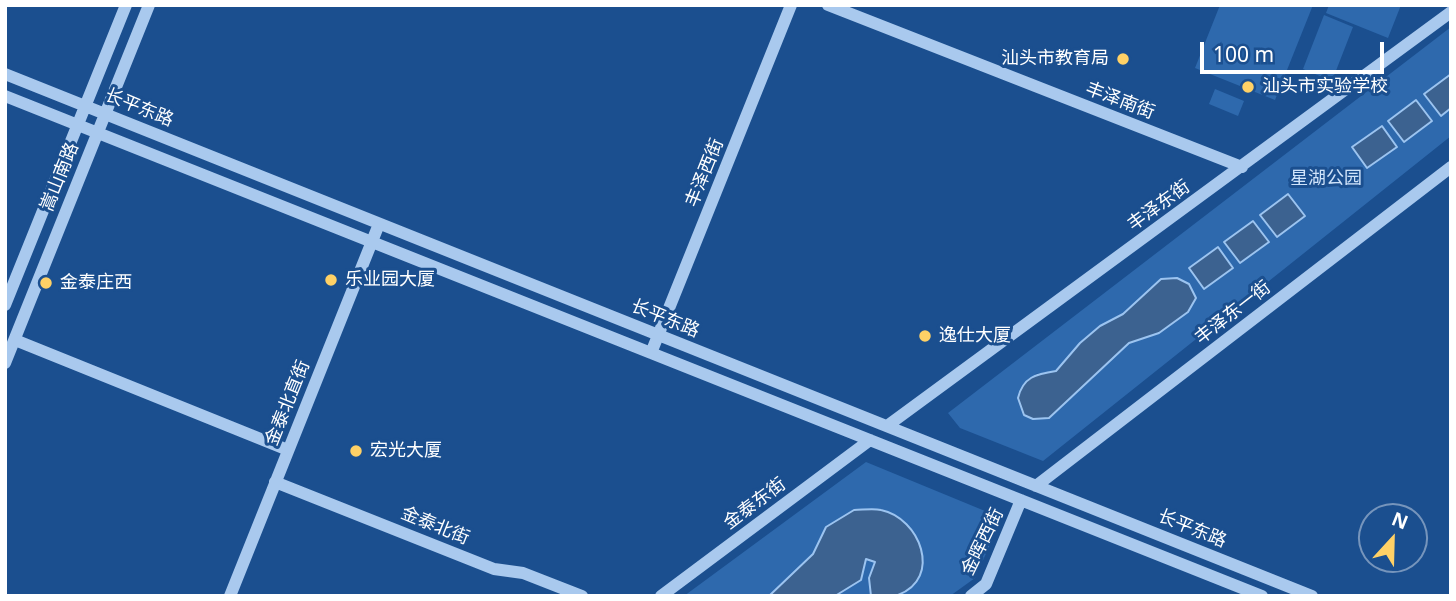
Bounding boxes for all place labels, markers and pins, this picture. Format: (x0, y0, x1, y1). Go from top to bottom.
place label: 汕头市教育局 (1001, 48, 1109, 70)
marker: 汕头市教育局 (1115, 51, 1131, 67)
place label: 汕头市实验学校 (1262, 76, 1388, 98)
marker: 汕头市实验学校 (1240, 79, 1256, 95)
place label: 乐业园大厦 (345, 269, 435, 291)
place label: 金泰庄西 (60, 272, 132, 294)
marker: 乐业园大厦 (323, 272, 339, 288)
marker: 金泰庄西 (38, 275, 54, 291)
place label: 逸仕大厦 (939, 325, 1011, 347)
marker: 逸仕大厦 (917, 328, 933, 344)
place label: 宏光大厦 (370, 440, 442, 462)
marker: 宏光大厦 (348, 443, 364, 459)

